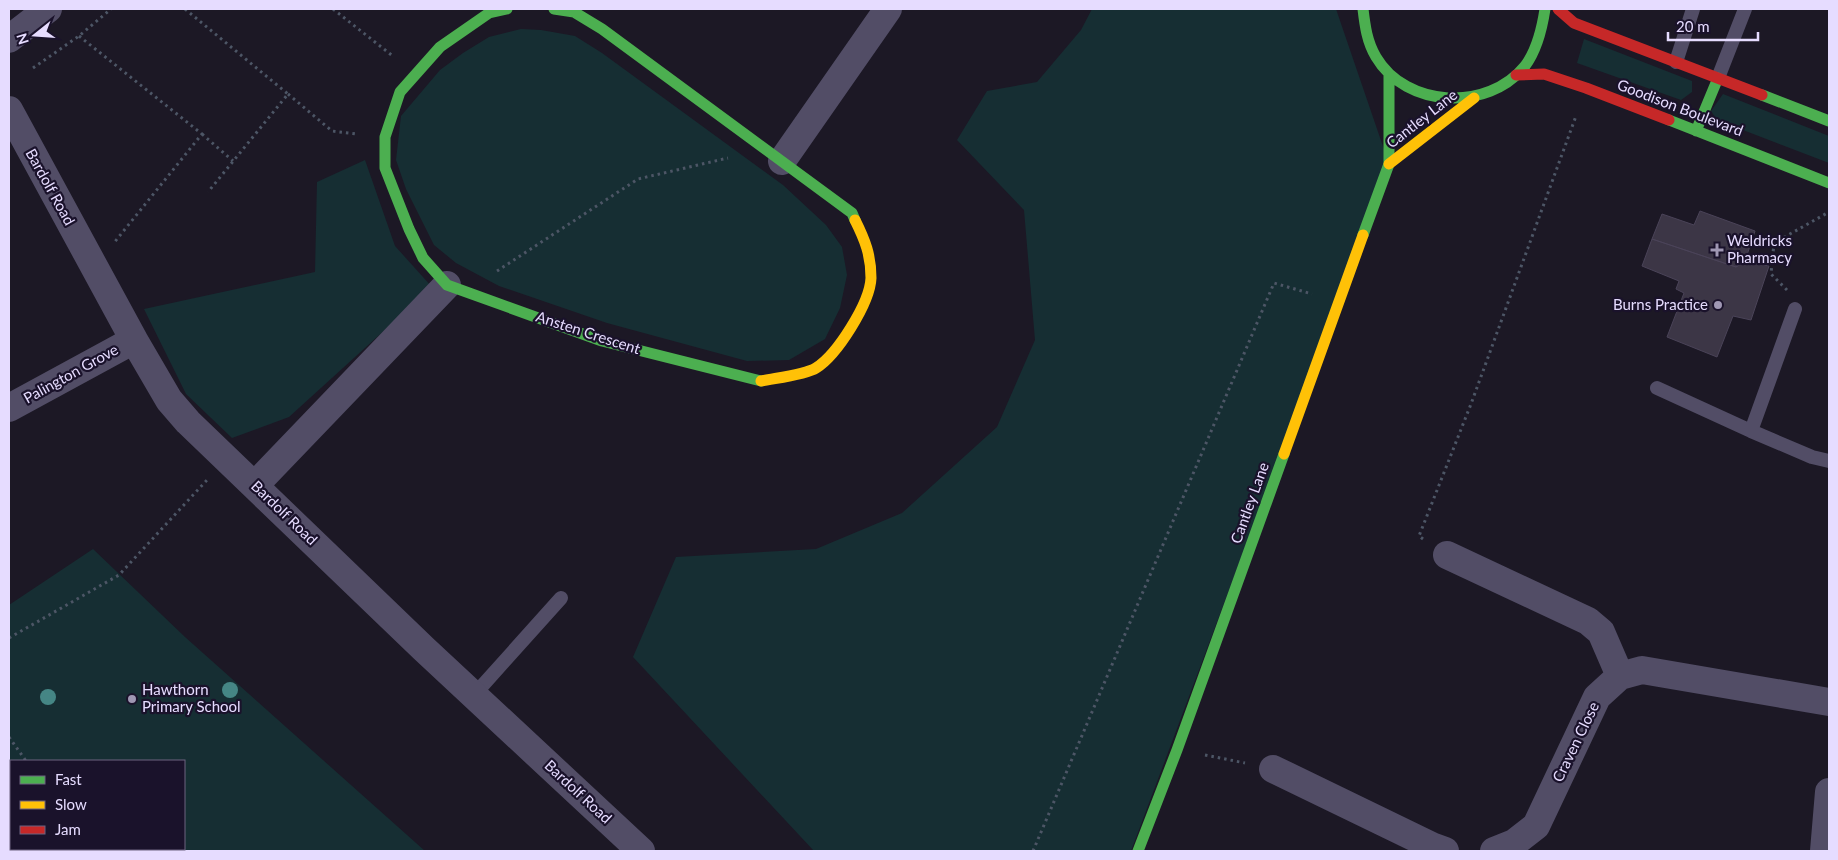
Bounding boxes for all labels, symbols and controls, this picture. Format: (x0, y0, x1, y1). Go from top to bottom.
north arrow (10, 10, 60, 60)
scale bar (1668, 10, 1758, 42)
text: 20 m (1676, 17, 1710, 35)
text: N (12, 31, 32, 47)
street label: Goodison Boulevard (1615, 75, 1746, 139)
street label: Cantley Lane (1382, 85, 1460, 151)
street label: Bardolf Road (22, 145, 79, 228)
place label: Weldricks Pharmacy (1727, 231, 1792, 266)
marker: Weldricks Pharmacy (1711, 244, 1723, 256)
place label: Burns Practice (1613, 295, 1708, 313)
marker: Burns Practice (1712, 299, 1724, 311)
street label: Ansten Crescent (534, 307, 643, 358)
street label: Palington Grove (20, 340, 121, 407)
street label: Cantley Lane (1226, 460, 1272, 546)
street label: Bardolf Road (248, 476, 321, 548)
place label: Hawthorn Primary School (142, 680, 241, 715)
marker: Hawthorn Primary School (126, 693, 138, 705)
street label: Craven Close (1548, 699, 1602, 784)
street label: Bardolf Road (542, 756, 616, 827)
legend (10, 760, 185, 850)
text: Fast (55, 770, 82, 788)
text: Slow (55, 795, 87, 813)
text: Jam (55, 820, 81, 838)

